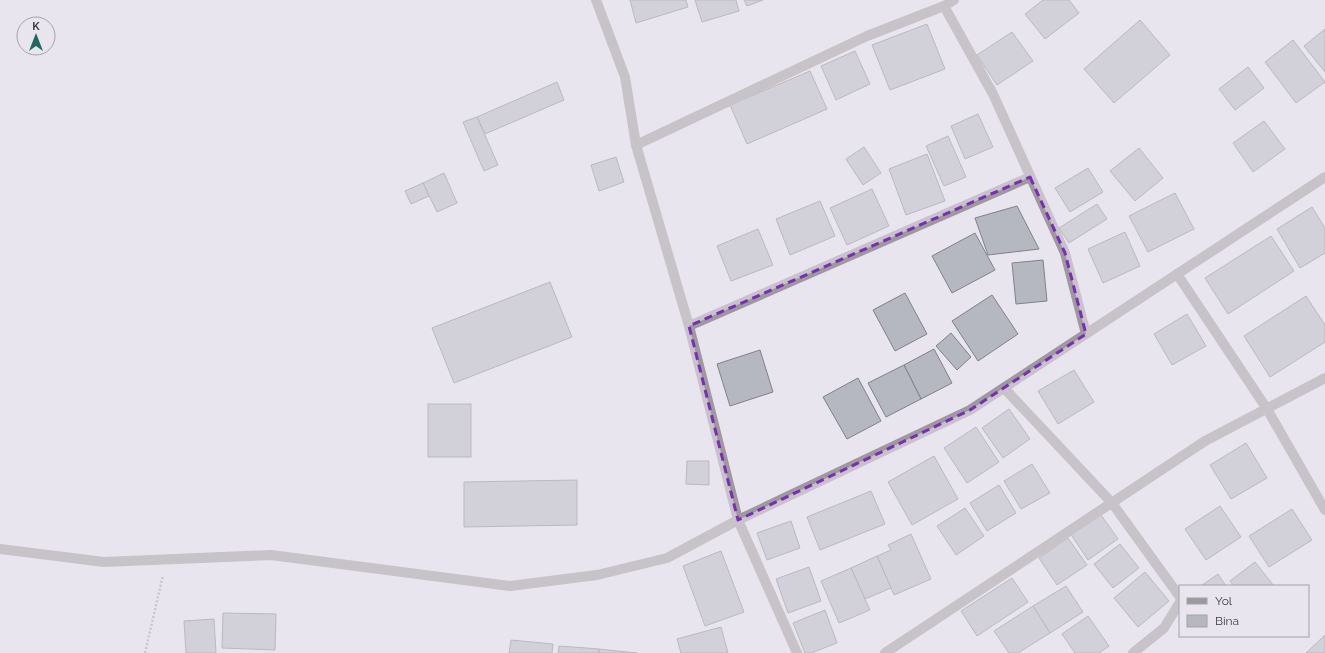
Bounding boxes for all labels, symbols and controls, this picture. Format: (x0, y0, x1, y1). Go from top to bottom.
north arrow (16, 16, 56, 56)
text: K (32, 20, 40, 33)
legend (1179, 585, 1309, 637)
text: Yol (1215, 594, 1233, 608)
text: Bina (1215, 614, 1239, 628)

